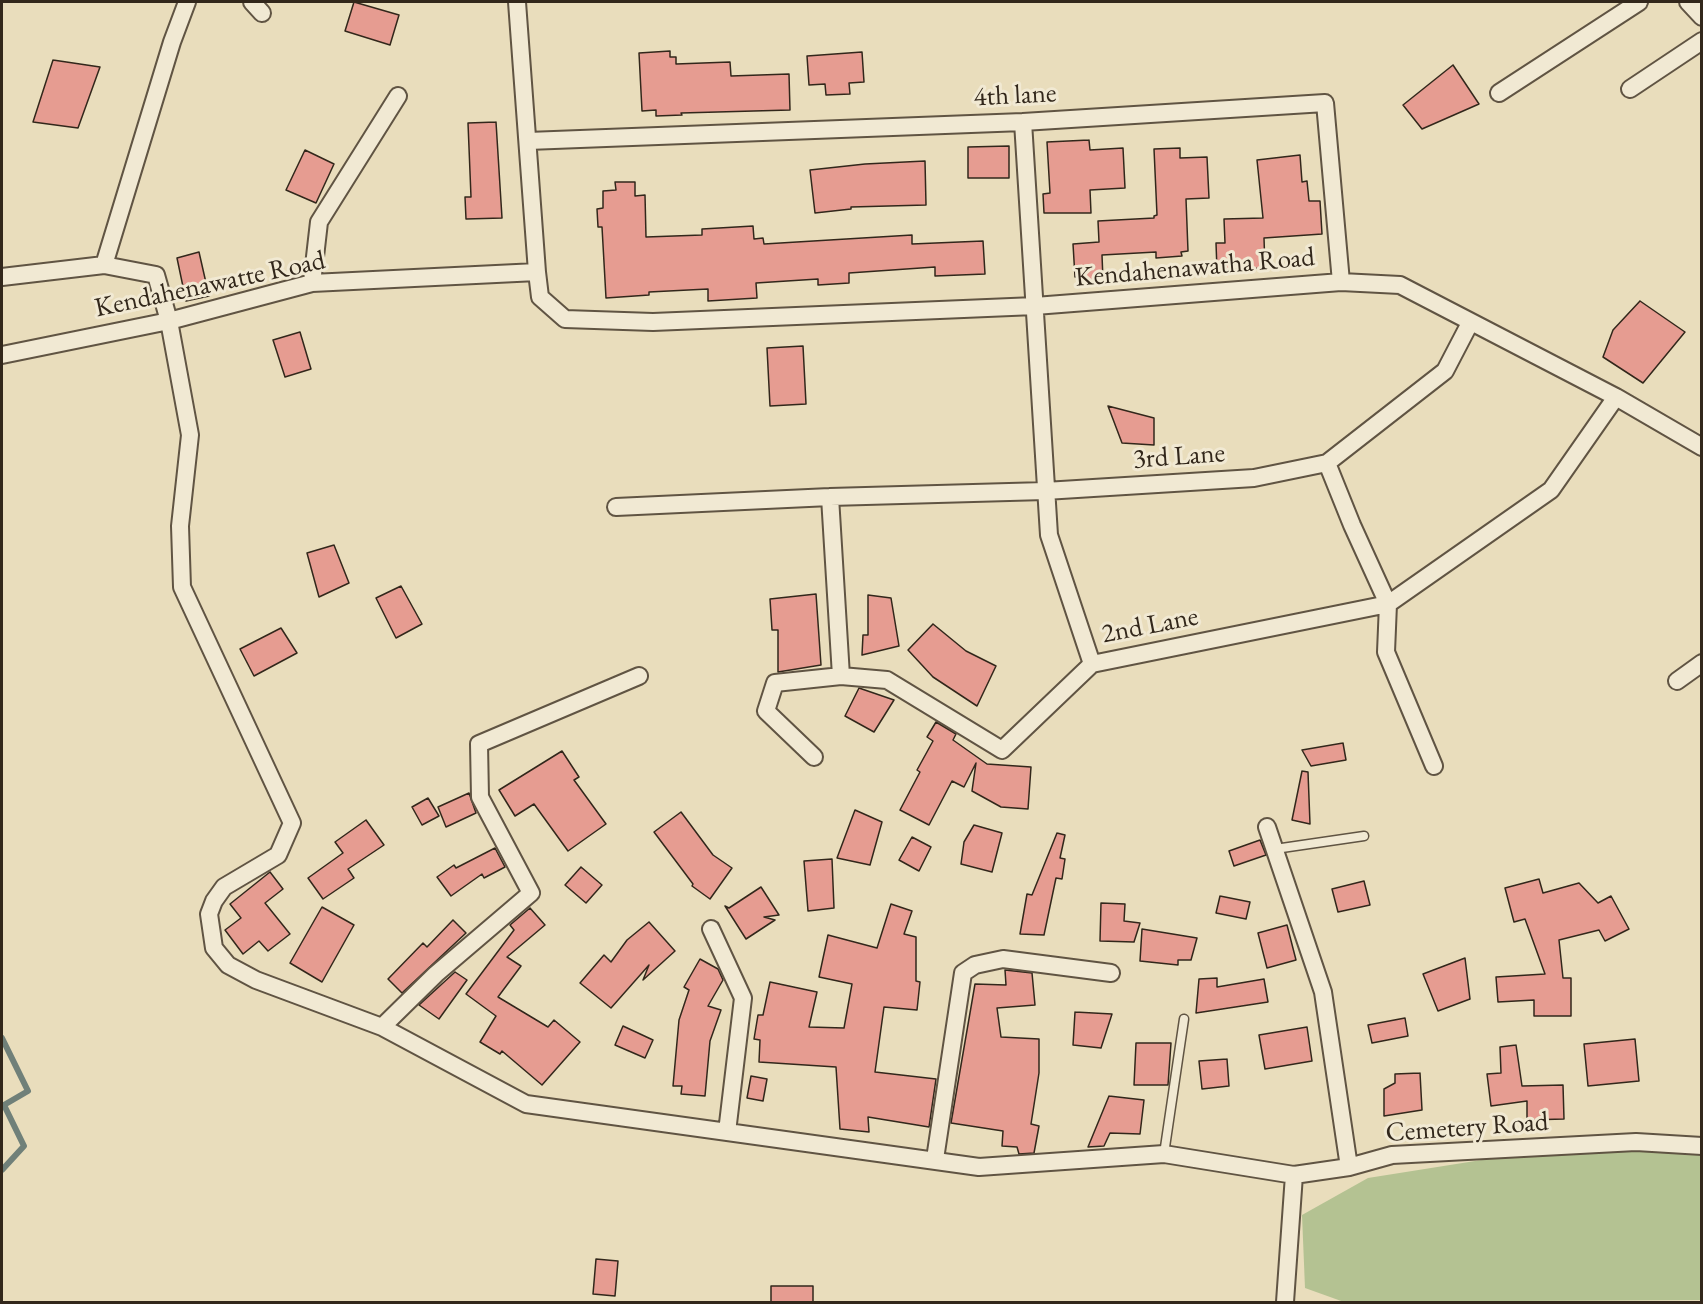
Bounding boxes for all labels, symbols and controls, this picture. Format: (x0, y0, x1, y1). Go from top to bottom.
street label: 4th lane (973, 78, 1057, 114)
street label: Kendahenawatha Road (1074, 241, 1316, 295)
street label: Kendahenawatte Road (92, 245, 328, 325)
street label: 3rd Lane (1132, 438, 1226, 476)
street label: 2nd Lane (1099, 601, 1201, 651)
street label: Cemetery Road (1385, 1106, 1549, 1150)

